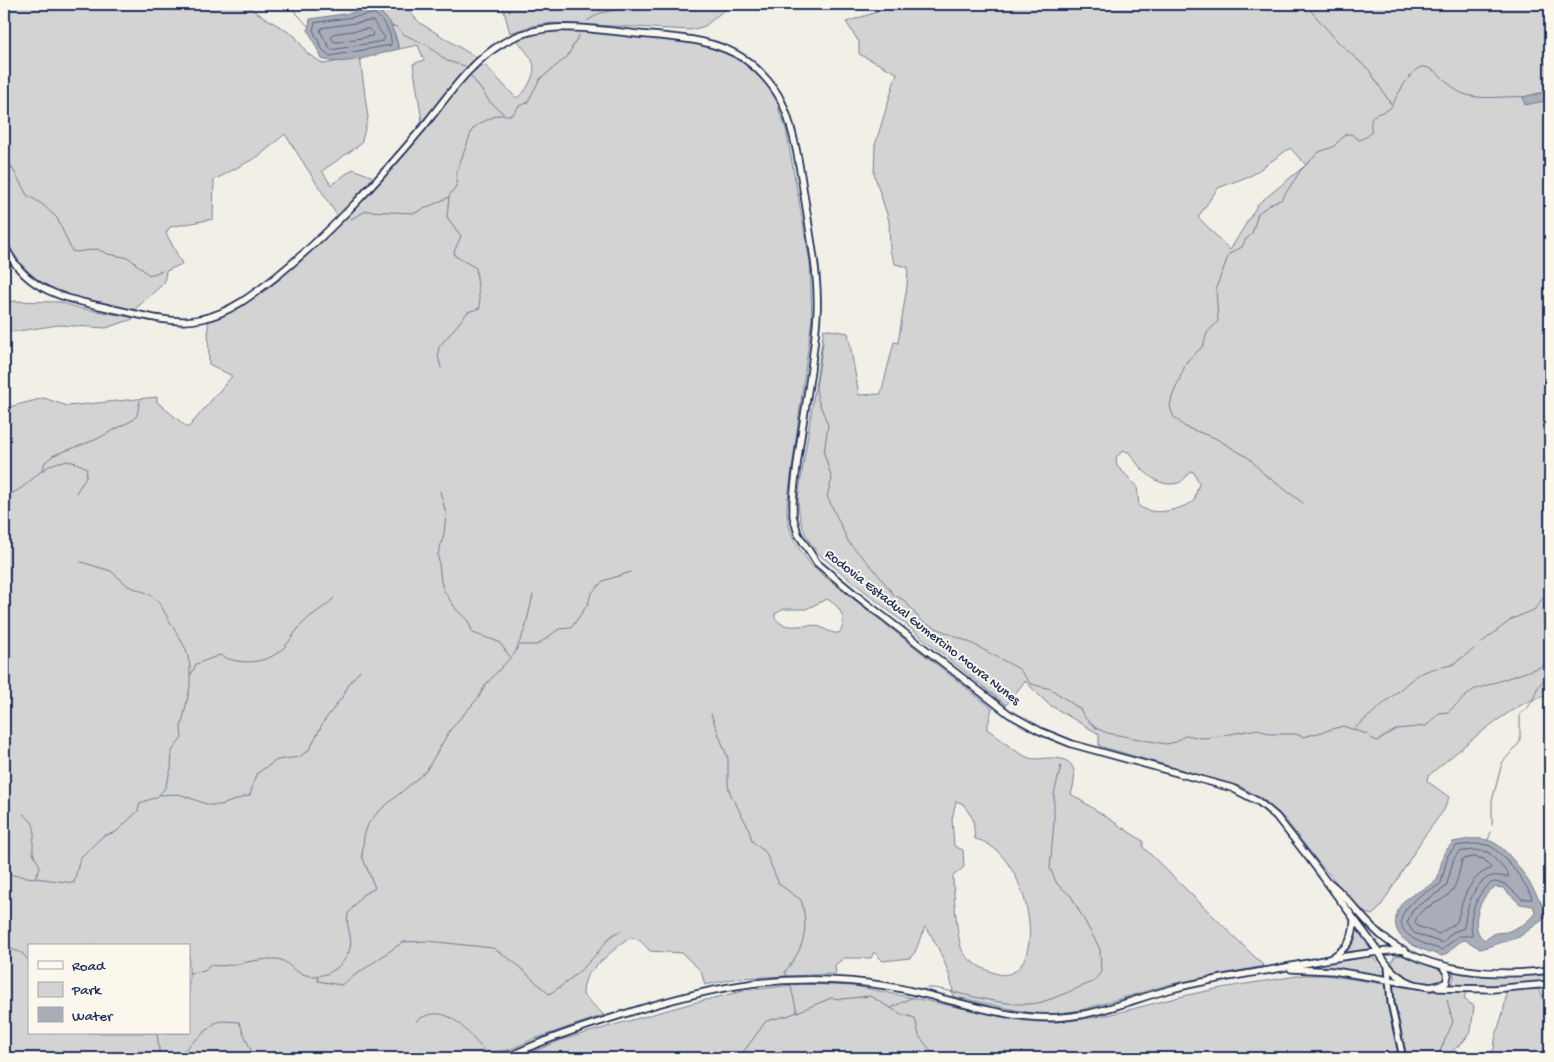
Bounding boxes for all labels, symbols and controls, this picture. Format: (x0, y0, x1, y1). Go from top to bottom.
street label: Rodovia Estadual Gumercino Moura Nunes (821, 546, 1024, 710)
legend (28, 944, 190, 1034)
text: Road (72, 958, 106, 976)
text: Park (71, 982, 102, 1000)
text: Water (72, 1008, 114, 1026)

